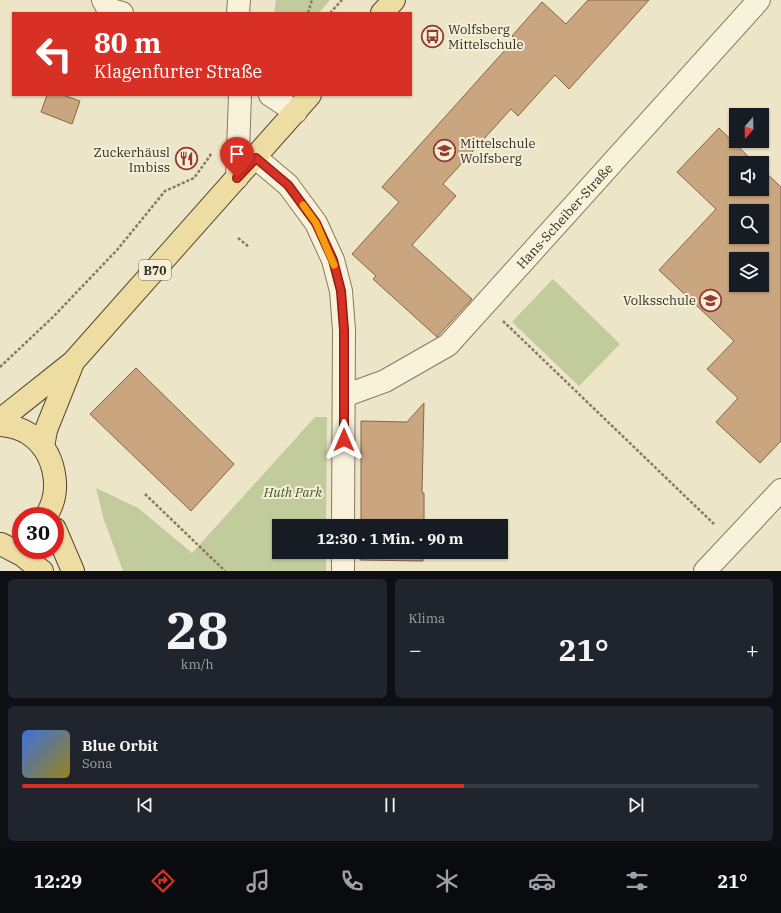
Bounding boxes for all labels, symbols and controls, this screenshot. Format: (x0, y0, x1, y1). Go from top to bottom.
place label: Wolfsberg Mittelschule (448, 21, 523, 53)
bus stop icon: Wolfsberg Mittelschule (420, 23, 446, 49)
text: 80 m (94, 24, 161, 61)
icon: left (28, 28, 80, 80)
text: Klagenfurter Straße (94, 60, 262, 83)
north arrow (729, 108, 769, 148)
map controls (729, 108, 769, 292)
place label: Mittelschule Wolfsberg (460, 135, 535, 167)
pin (220, 137, 254, 178)
school or university icon: Mittelschule Wolfsberg (431, 137, 457, 163)
icon: arrive (226, 143, 248, 165)
place label: Zuckerhäusl Imbiss (93, 144, 170, 176)
restaurant icon: Zuckerhäusl Imbiss (173, 146, 199, 172)
button: sound (729, 156, 769, 196)
street label: Hans-Scheiber-Straße (512, 160, 616, 272)
button: search (729, 204, 769, 244)
button: layers (729, 252, 769, 292)
road number: B70 (139, 260, 171, 280)
school or university icon: Volksschule (698, 287, 724, 313)
place label: Volksschule (623, 292, 696, 309)
position arrow (323, 419, 365, 461)
park label: Huth Park (263, 484, 322, 501)
speed limit sign: 30 (12, 507, 64, 559)
text: 12:30 · 1 Min. · 90 m (317, 529, 463, 548)
text: 28 (166, 596, 228, 663)
text: Klima (409, 610, 445, 627)
text: 21° (559, 630, 609, 669)
text: − (409, 635, 422, 664)
text: + (746, 635, 759, 664)
text: km/h (181, 656, 214, 673)
text: Blue Orbit (82, 736, 158, 755)
text: Sona (82, 755, 112, 772)
icon: previous (134, 794, 156, 816)
icon: pause (379, 794, 401, 816)
icon: next (625, 794, 647, 816)
icon: directions (149, 867, 177, 895)
icon: music (244, 867, 272, 895)
icon: phone (338, 867, 366, 895)
icon: climate (433, 867, 461, 895)
icon: car (528, 867, 556, 895)
icon: filters (623, 867, 651, 895)
text: 12:29 (33, 870, 82, 893)
text: 21° (718, 870, 748, 893)

